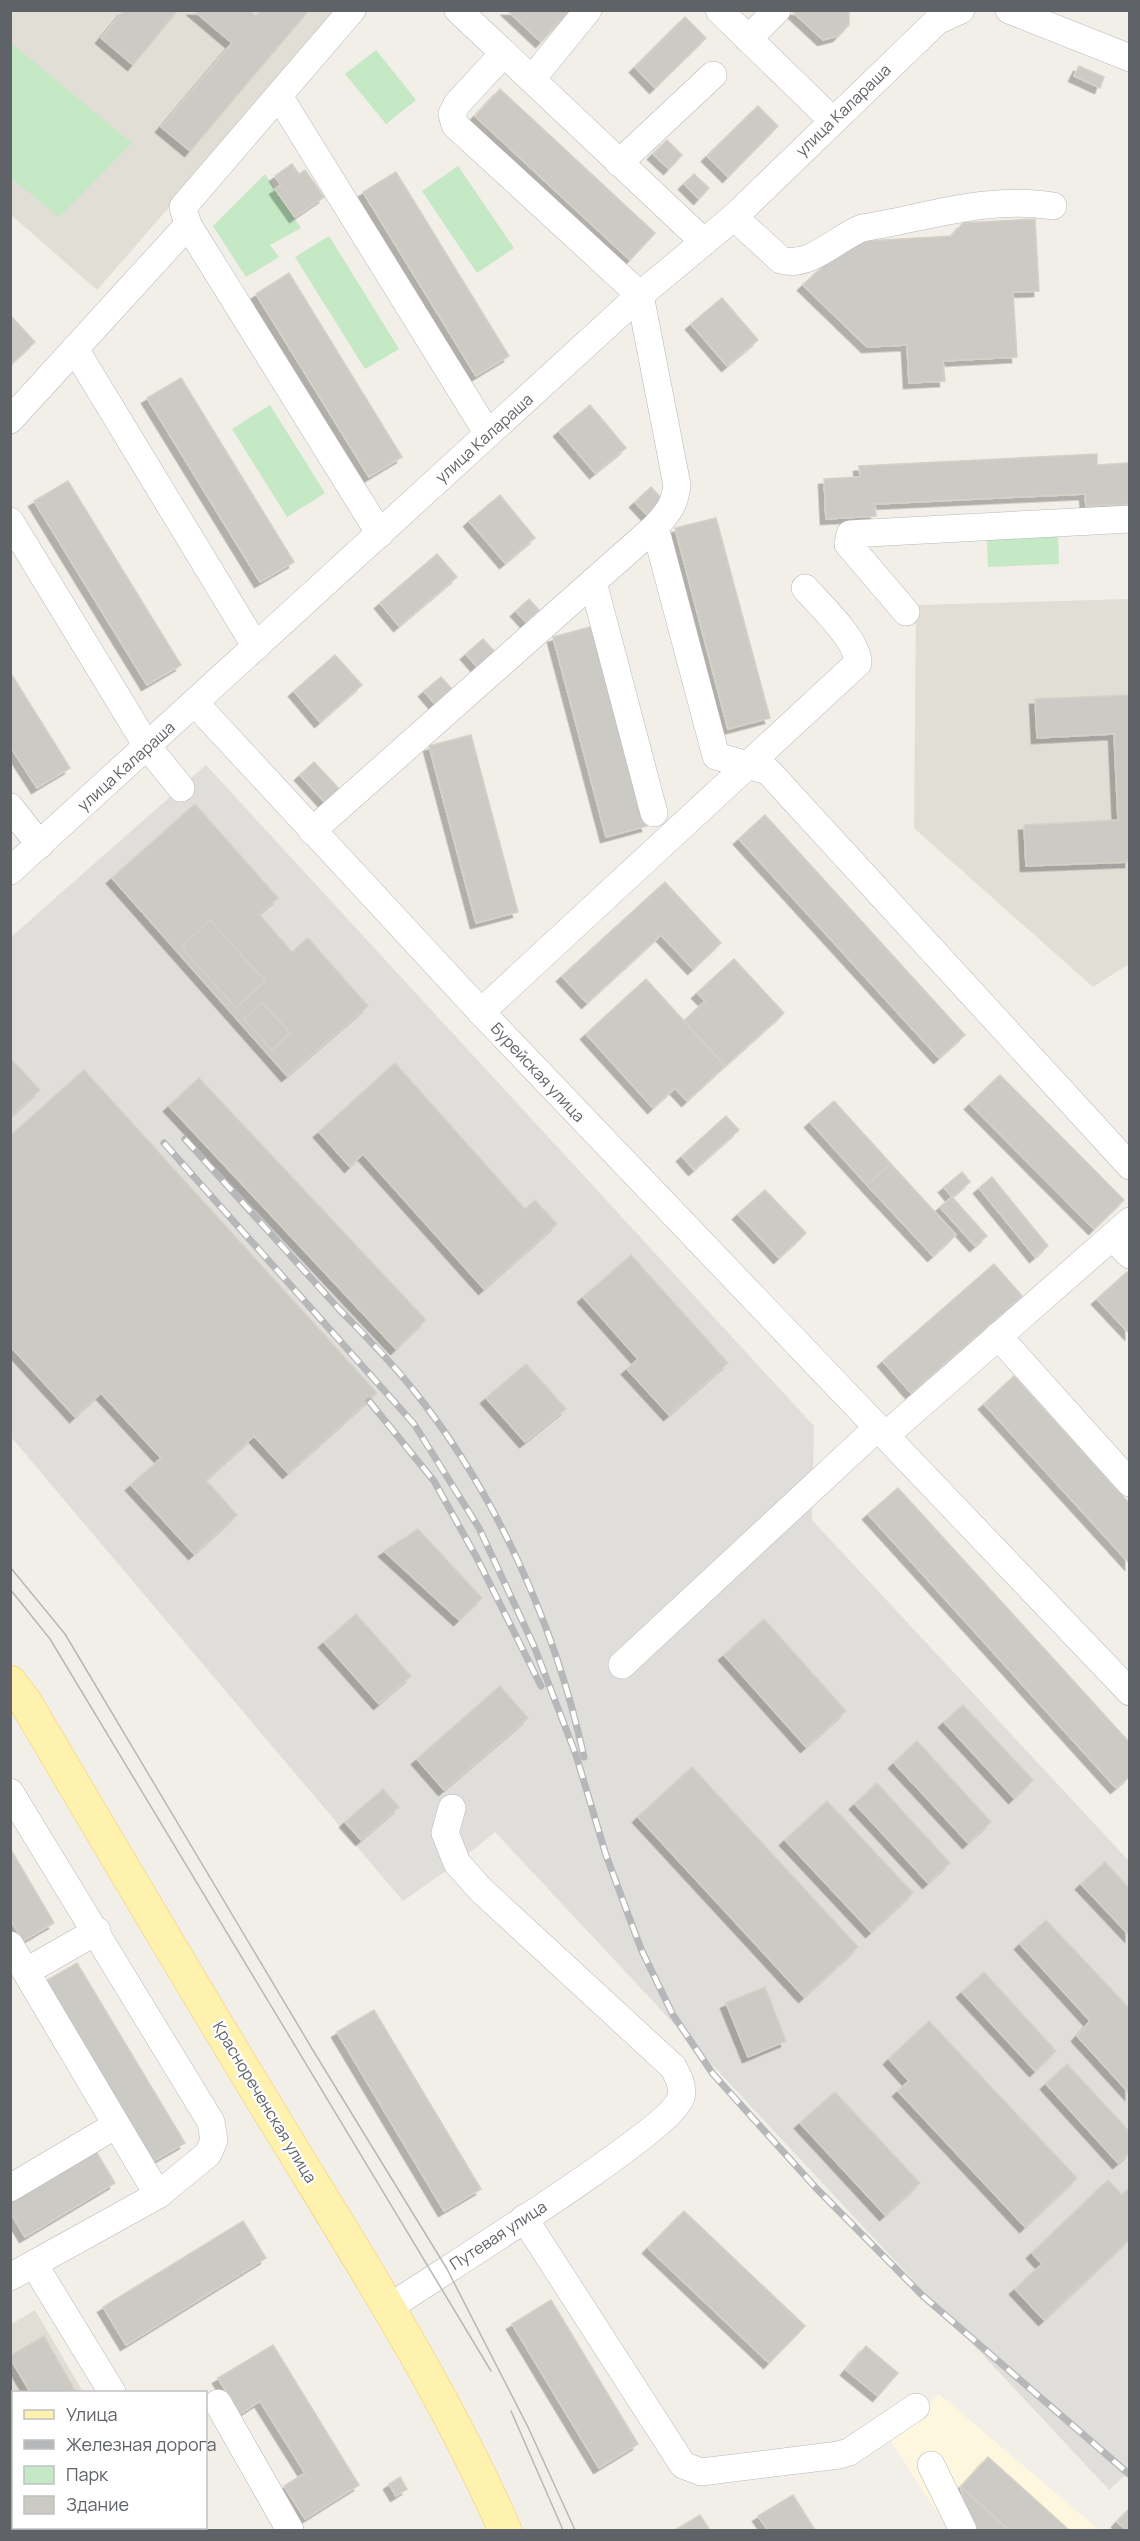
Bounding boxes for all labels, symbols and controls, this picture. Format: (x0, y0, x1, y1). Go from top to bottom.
street label: улица Калараша (791, 59, 895, 161)
street label: улица Калараша (430, 388, 538, 488)
street label: улица Калараша (72, 716, 180, 816)
street label: Бурейская улица (486, 1017, 590, 1127)
street label: Краснореченская улица (208, 2017, 322, 2187)
street label: Путевая улица (445, 2195, 551, 2275)
legend (12, 2391, 207, 2529)
text: Улица (66, 2402, 118, 2426)
text: Железная дорога (66, 2432, 217, 2456)
text: Парк (66, 2462, 109, 2486)
text: Здание (66, 2492, 129, 2516)

